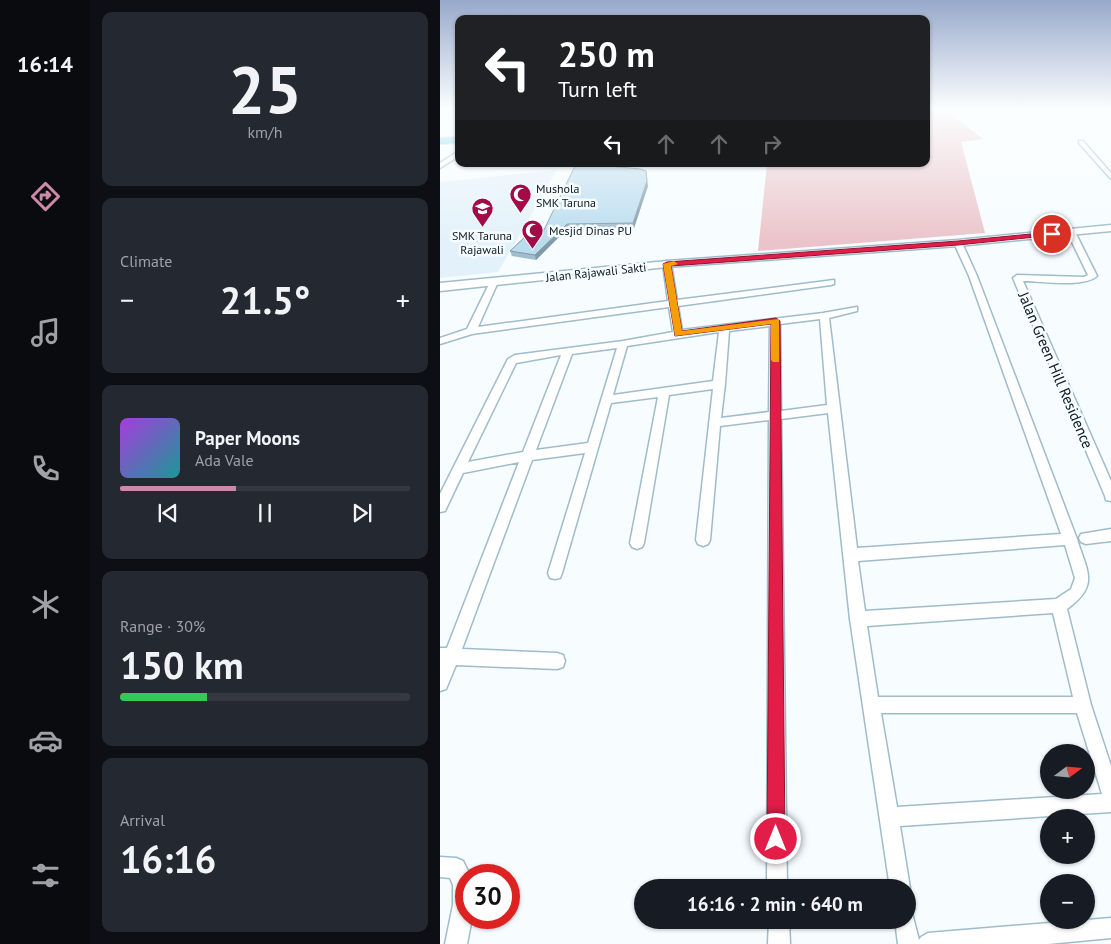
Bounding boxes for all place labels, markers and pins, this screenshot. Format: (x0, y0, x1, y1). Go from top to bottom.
place label: Mushola SMK Taruna (536, 181, 596, 210)
mosque icon: Mushola SMK Taruna (508, 183, 532, 214)
school or university icon: SMK Taruna Rajawali (470, 196, 494, 227)
pin (1031, 213, 1073, 255)
mosque icon: Mesjid Dinas PU (521, 218, 545, 249)
place label: Mesjid Dinas PU (549, 223, 632, 238)
place label: SMK Taruna Rajawali (452, 228, 512, 257)

